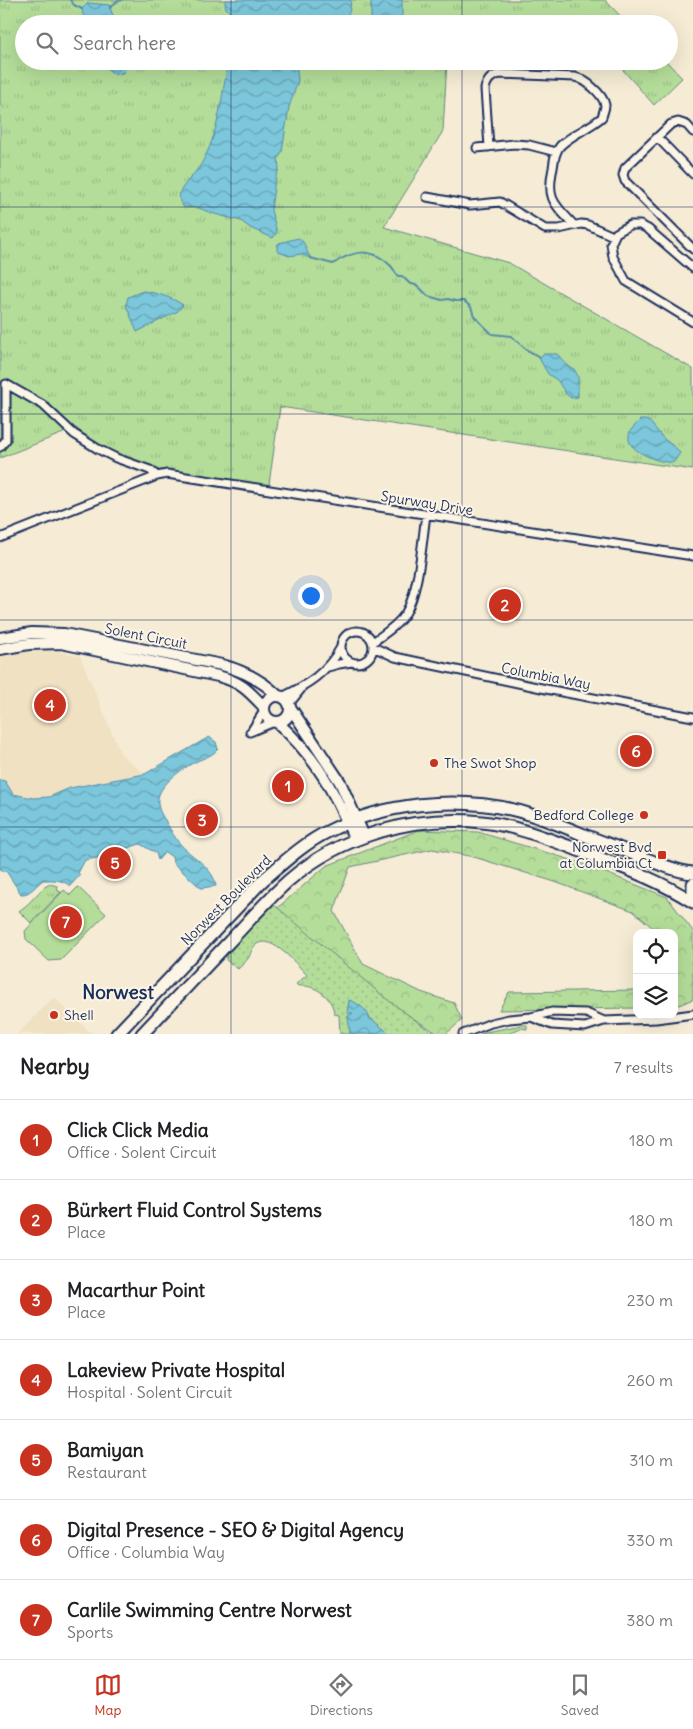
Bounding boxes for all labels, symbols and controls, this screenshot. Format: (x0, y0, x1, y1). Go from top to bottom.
search box (15, 15, 678, 70)
icon: search (33, 29, 61, 57)
text: Search here (73, 31, 176, 55)
street label: Spurway Drive (380, 487, 474, 519)
your location (298, 583, 324, 609)
pin: 2 (489, 586, 521, 624)
street label: Solent Circuit (103, 619, 189, 653)
street label: Columbia Way (500, 658, 592, 694)
pin: 4 (34, 686, 66, 724)
pin: 6 (620, 732, 652, 770)
place label: The Swot Shop (444, 754, 536, 772)
marker: The Swot Shop (428, 757, 440, 769)
pin: 1 (272, 767, 304, 805)
pin: 3 (186, 801, 218, 839)
place label: Bedford College (534, 806, 634, 824)
marker: Bedford College (638, 809, 650, 821)
place label: Norwest Bvd at Columbia Ct (560, 838, 652, 872)
pin: 5 (99, 844, 131, 882)
marker: Norwest Bvd at Columbia Ct (656, 849, 668, 861)
street label: Norwest Boulevard (177, 851, 275, 949)
pin: 7 (50, 903, 82, 941)
map controls (633, 929, 678, 1019)
button: locate (633, 929, 678, 974)
button: layers (633, 974, 678, 1019)
district label: Norwest (82, 980, 154, 1004)
place label: Shell (64, 1006, 94, 1024)
marker: Shell (48, 1009, 60, 1021)
text: Nearby (20, 1053, 90, 1080)
text: 7 results (614, 1057, 673, 1077)
text: Click Click Media (67, 1118, 209, 1142)
text: 1 (33, 1130, 39, 1150)
text: 180 m (629, 1130, 673, 1150)
text: Office · Solent Circuit (67, 1142, 216, 1162)
text: Bürkert Fluid Control Systems (67, 1198, 322, 1222)
text: 2 (32, 1210, 40, 1230)
text: 180 m (629, 1210, 673, 1230)
text: Place (67, 1222, 106, 1242)
text: Macarthur Point (67, 1278, 205, 1302)
text: 3 (31, 1290, 41, 1310)
text: 230 m (627, 1290, 673, 1310)
text: Place (67, 1302, 106, 1322)
text: Lakeview Private Hospital (67, 1358, 285, 1382)
text: 4 (31, 1370, 41, 1390)
text: 260 m (627, 1370, 673, 1390)
text: Hospital · Solent Circuit (67, 1382, 232, 1402)
text: Bamiyan (67, 1438, 144, 1462)
text: 5 (31, 1450, 41, 1470)
text: 310 m (629, 1450, 673, 1470)
text: Restaurant (67, 1462, 147, 1482)
text: Digital Presence - SEO & Digital Agency (67, 1518, 404, 1542)
text: 6 (31, 1530, 41, 1550)
text: 330 m (626, 1530, 673, 1550)
text: Office · Columbia Way (67, 1542, 225, 1562)
text: Carlile Swimming Centre Norwest (67, 1598, 352, 1622)
text: 7 (32, 1610, 40, 1630)
text: 380 m (626, 1610, 673, 1630)
text: Sports (67, 1622, 113, 1642)
tab: Map (94, 1671, 122, 1719)
tab: Directions (310, 1671, 373, 1719)
tab: Saved (561, 1671, 599, 1719)

